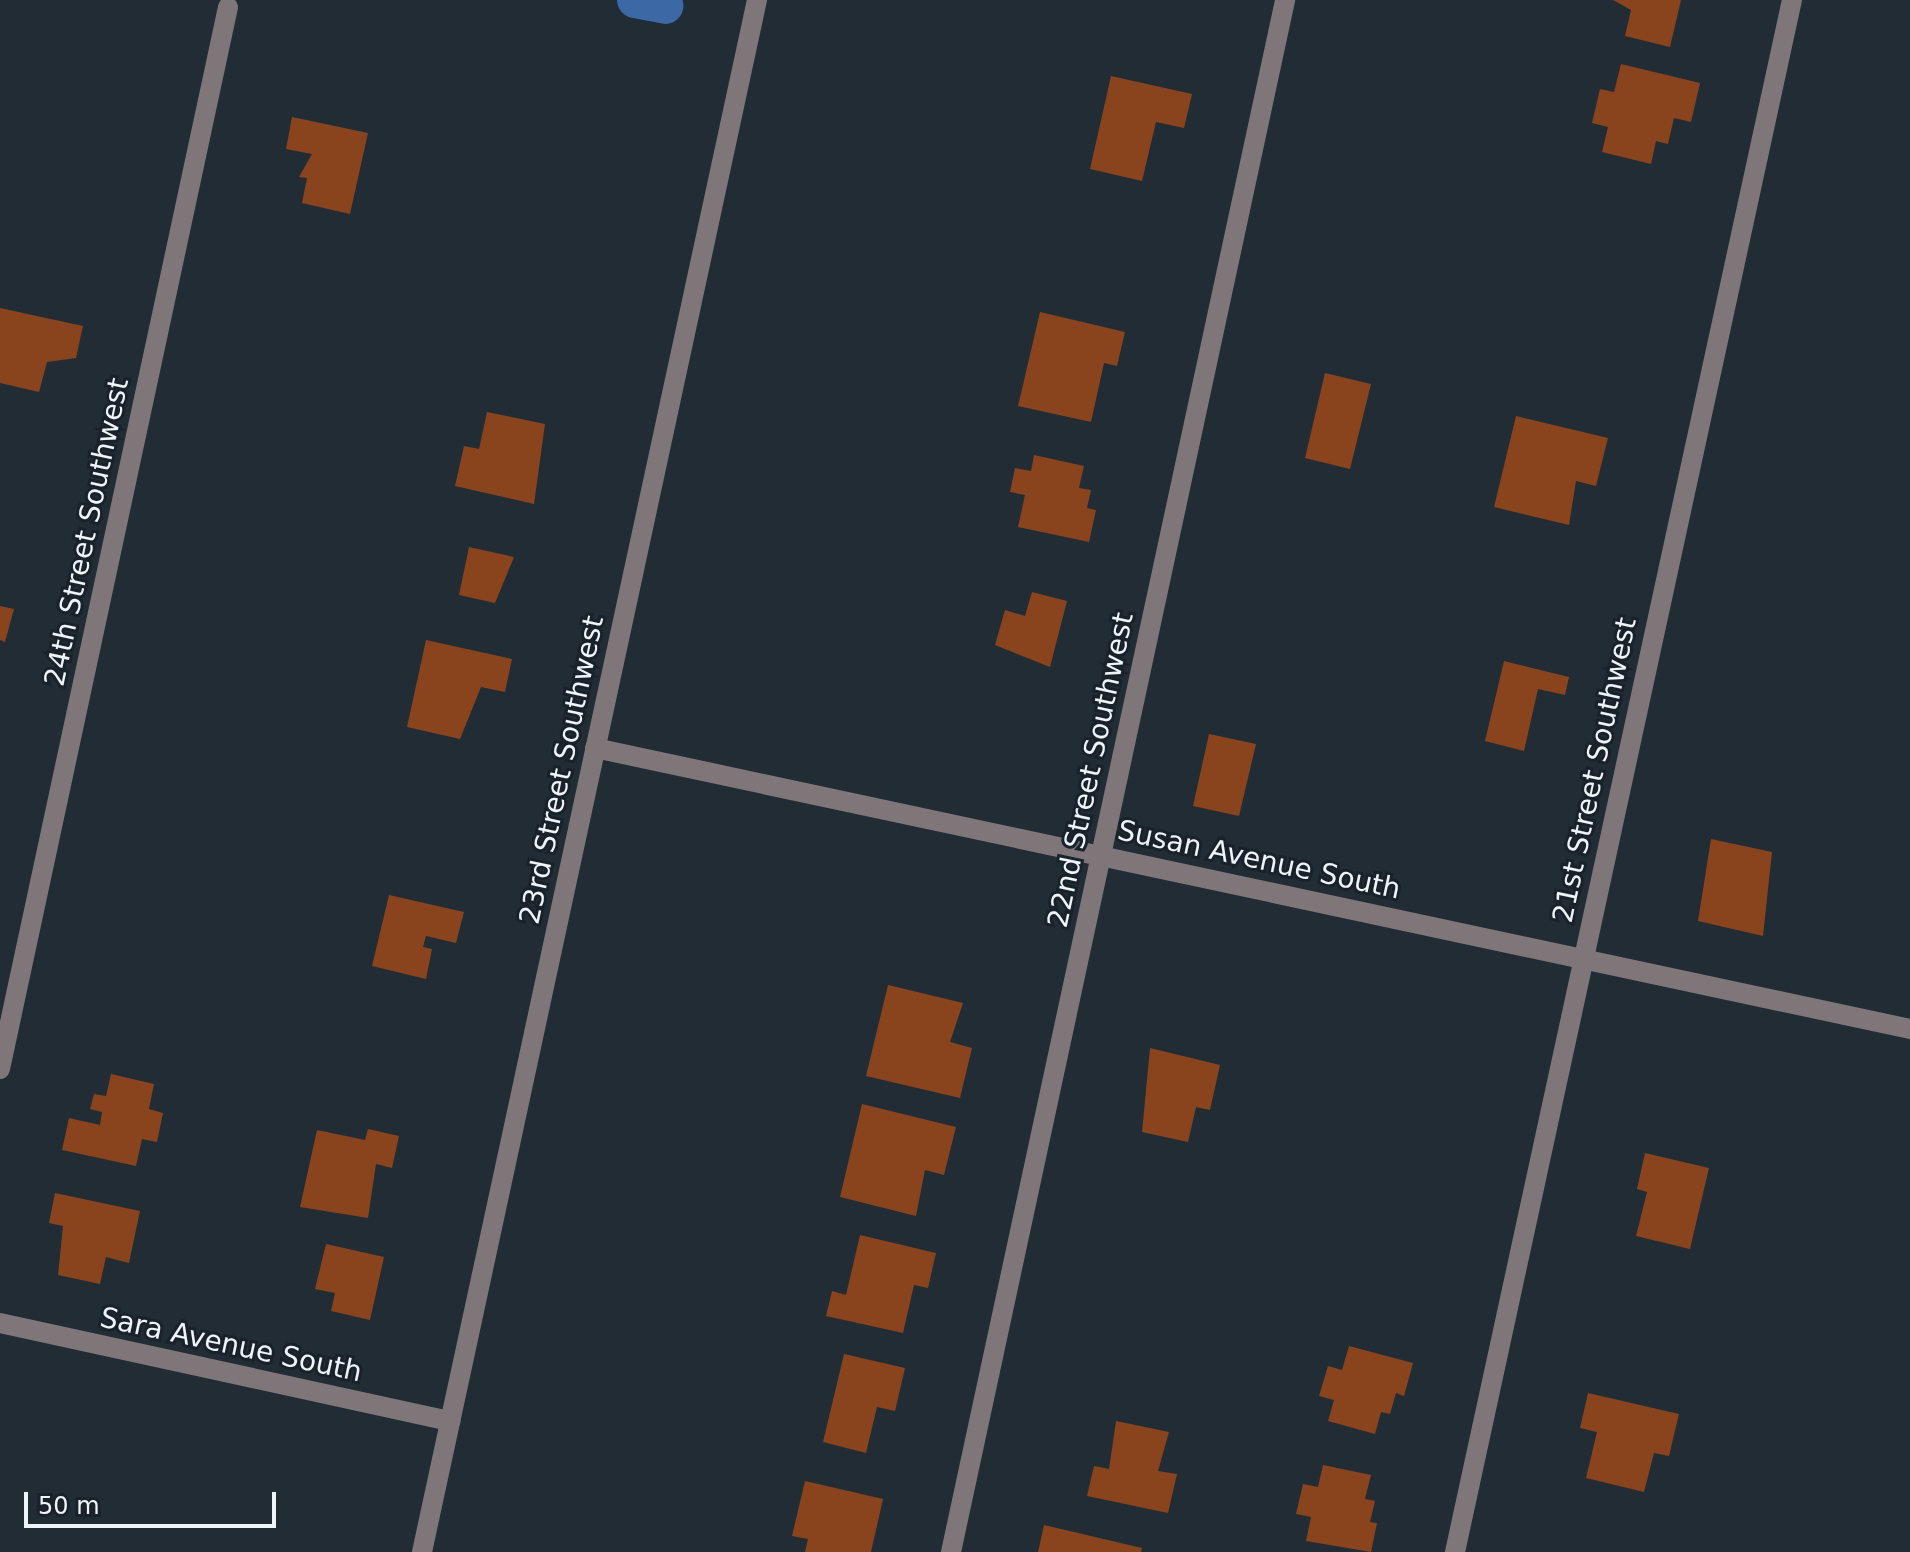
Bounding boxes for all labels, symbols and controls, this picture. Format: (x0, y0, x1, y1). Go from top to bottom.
street label: 24th Street Southwest (38, 375, 136, 689)
street label: 22nd Street Southwest (1041, 609, 1141, 931)
street label: 23rd Street Southwest (513, 613, 611, 927)
street label: 21st Street Southwest (1546, 614, 1644, 926)
street label: Susan Avenue South (1115, 814, 1403, 906)
street label: Sara Avenue South (97, 1301, 365, 1389)
scale bar (28, 1476, 280, 1526)
text: 50 m (38, 1492, 100, 1520)

